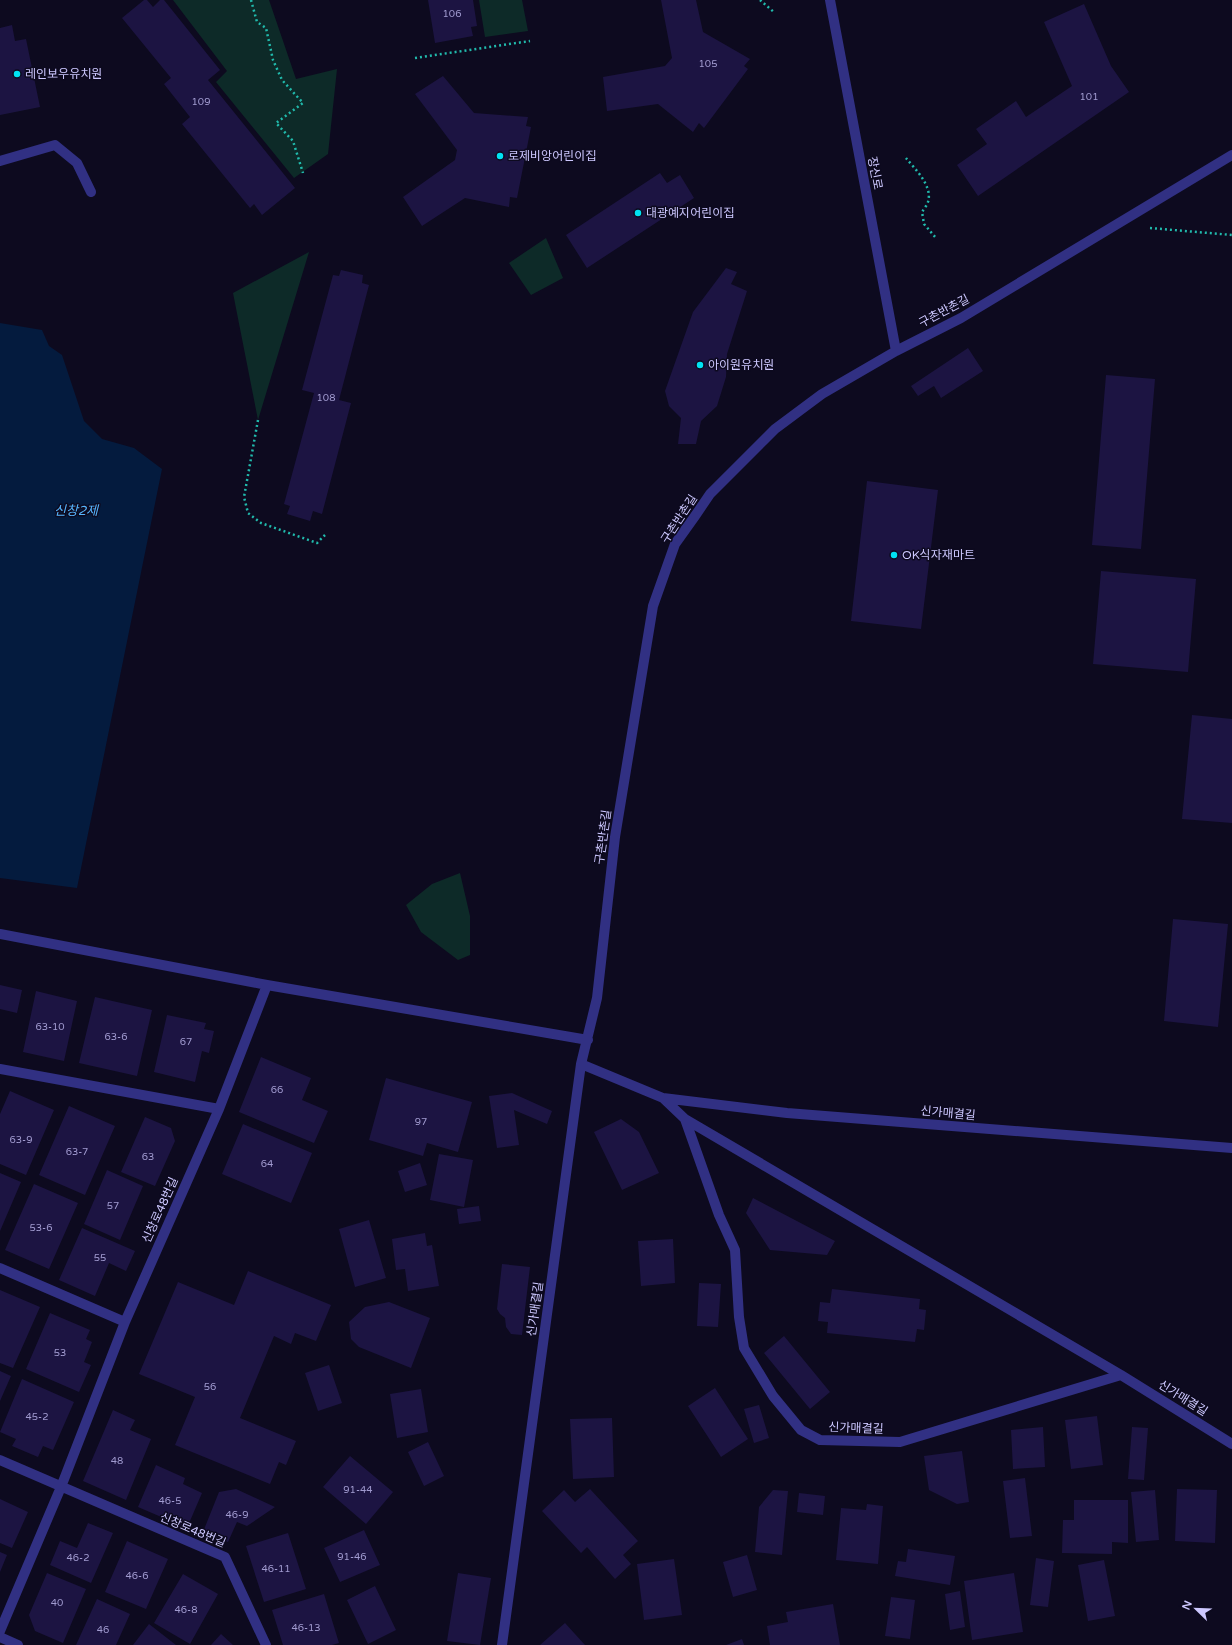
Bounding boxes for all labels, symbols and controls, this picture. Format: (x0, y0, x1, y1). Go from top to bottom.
house number: 106 (443, 8, 461, 20)
house number: 105 (699, 58, 717, 70)
place label: 레인보우유치원 (25, 67, 102, 81)
marker: 레인보우유치원 (12, 69, 22, 79)
house number: 101 (1080, 91, 1098, 103)
house number: 109 (192, 96, 210, 108)
place label: 로제비앙어린이집 (508, 149, 596, 163)
marker: 로제비앙어린이집 (495, 151, 505, 161)
street label: 장신로 (865, 155, 885, 191)
place label: 대광예지어린이집 (646, 206, 734, 220)
marker: 대광예지어린이집 (633, 208, 643, 218)
street label: 구촌반촌길 (916, 292, 972, 330)
place label: 아이원유치원 (708, 358, 774, 372)
marker: 아이원유치원 (695, 360, 705, 370)
house number: 108 (317, 392, 335, 404)
street label: 구촌반촌길 (658, 492, 700, 546)
water label: 신창2제 (54, 503, 100, 519)
place label: OK식자재마트 (902, 548, 975, 562)
marker: OK식자재마트 (889, 550, 899, 560)
street label: 구촌반촌길 (592, 809, 614, 865)
house number: 63-10 (35, 1021, 65, 1033)
house number: 63-6 (105, 1031, 127, 1043)
house number: 67 (180, 1036, 192, 1048)
house number: 66 (271, 1084, 283, 1096)
street label: 신가매결길 (920, 1104, 976, 1122)
house number: 97 (415, 1116, 427, 1128)
house number: 63-9 (10, 1134, 32, 1146)
house number: 63-7 (66, 1146, 88, 1158)
house number: 63 (142, 1151, 154, 1163)
house number: 64 (261, 1158, 273, 1170)
street label: 신창로48번길 (139, 1175, 181, 1245)
house number: 57 (107, 1200, 119, 1212)
house number: 53-6 (30, 1222, 52, 1234)
house number: 55 (94, 1252, 106, 1264)
street label: 신가매결길 (524, 1281, 546, 1337)
house number: 53 (54, 1347, 66, 1359)
street label: 신가매결길 (1156, 1377, 1210, 1419)
house number: 56 (204, 1381, 216, 1393)
house number: 45-2 (26, 1411, 48, 1423)
street label: 신가매결길 (828, 1420, 884, 1436)
house number: 48 (111, 1455, 123, 1467)
house number: 91-44 (343, 1484, 373, 1496)
house number: 46-5 (159, 1495, 181, 1507)
house number: 46-9 (226, 1509, 248, 1521)
street label: 신창로48번길 (158, 1510, 228, 1550)
house number: 91-46 (337, 1551, 367, 1563)
house number: 46-2 (67, 1552, 89, 1564)
house number: 46-11 (261, 1563, 291, 1575)
house number: 46-6 (126, 1570, 148, 1582)
north arrow (1176, 1589, 1216, 1629)
house number: 40 (51, 1597, 63, 1609)
text: N (1180, 1599, 1195, 1612)
house number: 46-8 (175, 1604, 197, 1616)
house number: 46-13 (291, 1622, 321, 1634)
house number: 46 (97, 1624, 109, 1636)

